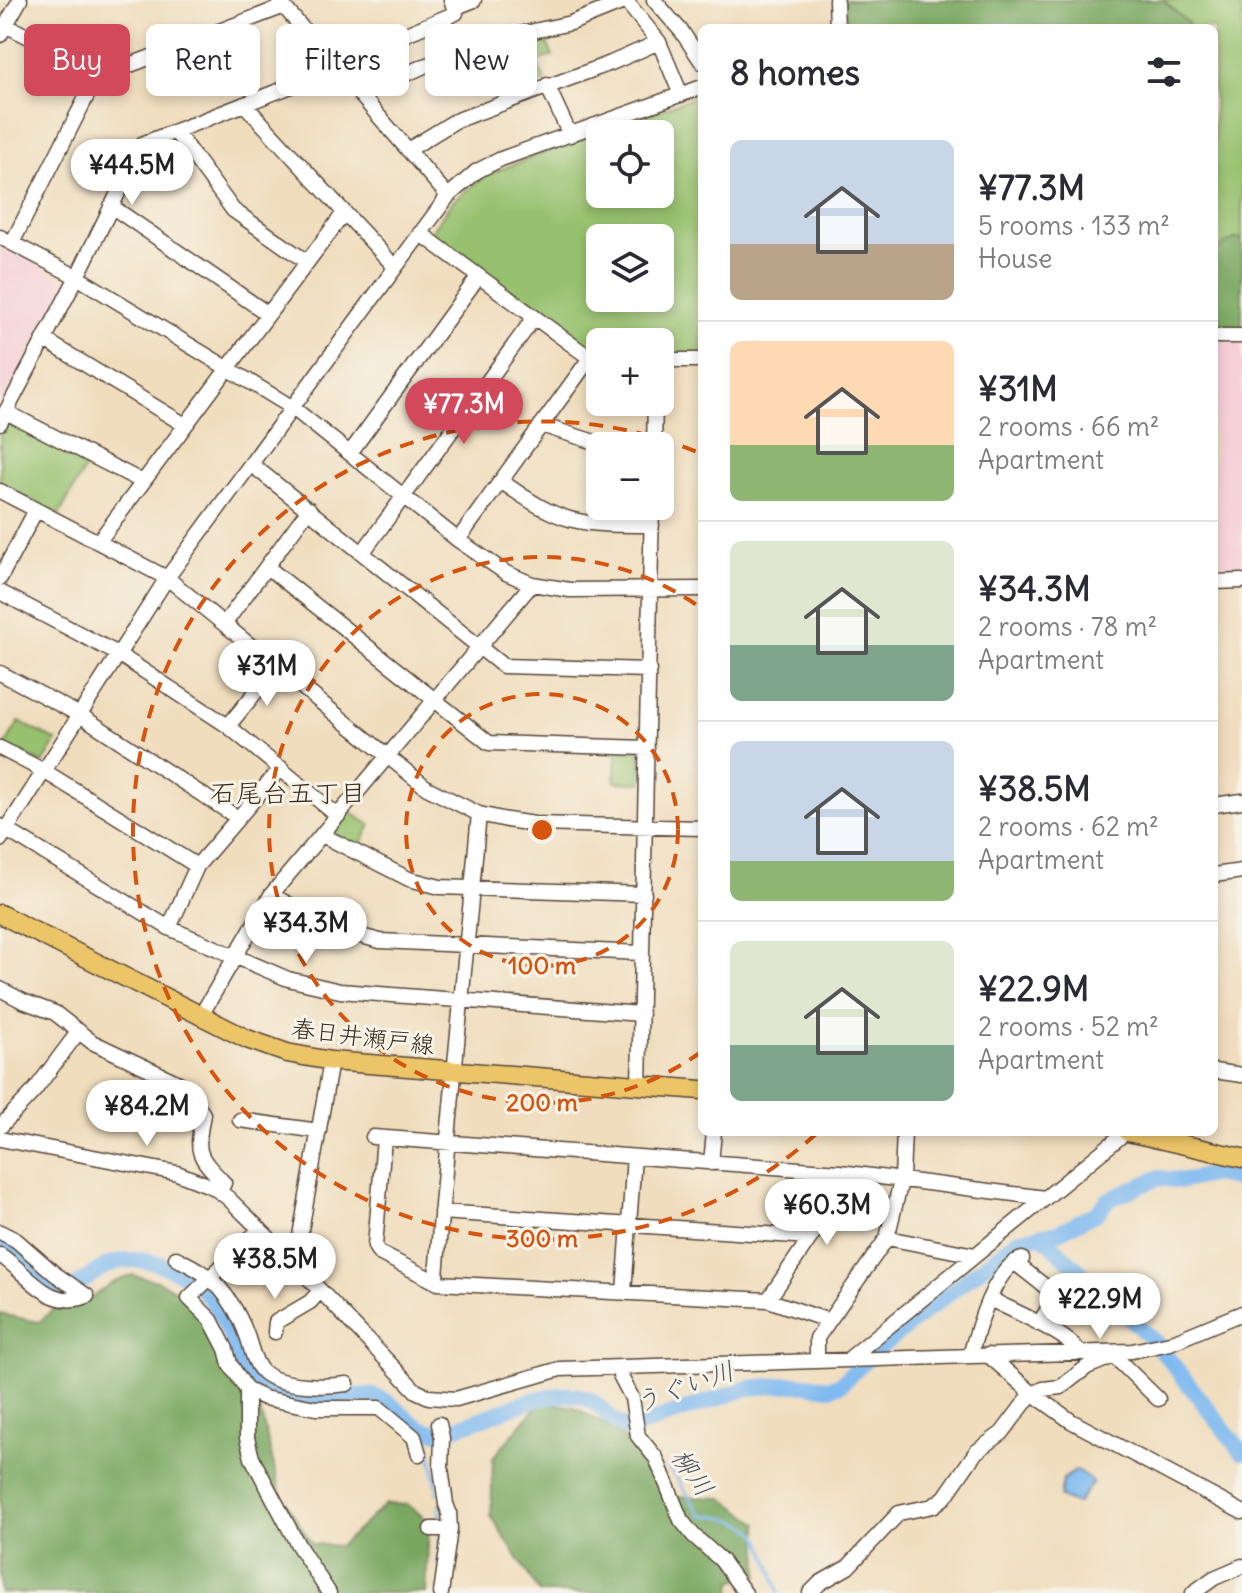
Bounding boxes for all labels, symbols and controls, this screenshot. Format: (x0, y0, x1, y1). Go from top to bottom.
chip: Buy (24, 24, 130, 96)
chip: Rent (146, 24, 260, 96)
chip: Filters (276, 24, 409, 96)
chip: New (425, 24, 537, 96)
icon: filters (1142, 50, 1186, 94)
text: 8 homes (730, 51, 860, 94)
map controls (586, 120, 674, 520)
button: locate (586, 120, 674, 208)
pin: ¥44.5M (67, 139, 197, 207)
text: ¥44.5M (89, 148, 175, 181)
text: ¥77.3M (978, 166, 1085, 209)
icon: home (794, 172, 890, 268)
text: 5 rooms · 133 m² (978, 209, 1170, 242)
button: layers (586, 224, 674, 312)
text: House (978, 242, 1052, 275)
button: + (586, 328, 674, 416)
text: ¥31M (978, 367, 1058, 410)
icon: home (794, 373, 890, 469)
pin: ¥77.3M (399, 378, 529, 446)
text: ¥77.3M (423, 387, 505, 420)
text: 2 rooms · 66 m² (978, 410, 1160, 443)
button: − (586, 432, 674, 520)
text: Apartment (978, 443, 1104, 476)
text: ¥34.3M (978, 567, 1091, 610)
icon: home (794, 573, 890, 669)
text: 2 rooms · 78 m² (978, 610, 1157, 643)
pin: ¥31M (220, 640, 314, 708)
text: Apartment (978, 643, 1104, 676)
text: ¥31M (236, 649, 298, 682)
text: ¥38.5M (978, 767, 1091, 810)
icon: home (794, 773, 890, 869)
district label: 石尾台五丁目 (210, 776, 366, 809)
text: 2 rooms · 62 m² (978, 810, 1159, 843)
centre of rings (528, 816, 556, 844)
text: Apartment (978, 843, 1104, 876)
pin: ¥34.3M (241, 897, 371, 965)
text: ¥34.3M (263, 906, 349, 939)
text: 100 m (508, 950, 576, 980)
text: ¥22.9M (978, 967, 1089, 1010)
icon: home (794, 973, 890, 1069)
text: 2 rooms · 52 m² (978, 1010, 1159, 1043)
street label: 春日井瀬戸線 (290, 1012, 436, 1060)
text: Apartment (978, 1043, 1104, 1076)
pin: ¥84.2M (82, 1080, 212, 1148)
text: 200 m (506, 1087, 578, 1117)
text: ¥84.2M (104, 1089, 190, 1122)
pin: ¥60.3M (762, 1179, 892, 1247)
text: ¥60.3M (783, 1188, 871, 1221)
text: 300 m (506, 1223, 578, 1253)
pin: ¥38.5M (210, 1233, 340, 1301)
text: ¥38.5M (232, 1242, 318, 1275)
pin: ¥22.9M (1035, 1273, 1165, 1341)
text: ¥22.9M (1057, 1282, 1143, 1315)
water label: うぐい川 (629, 1353, 739, 1419)
water label: 柳川 (665, 1441, 721, 1503)

